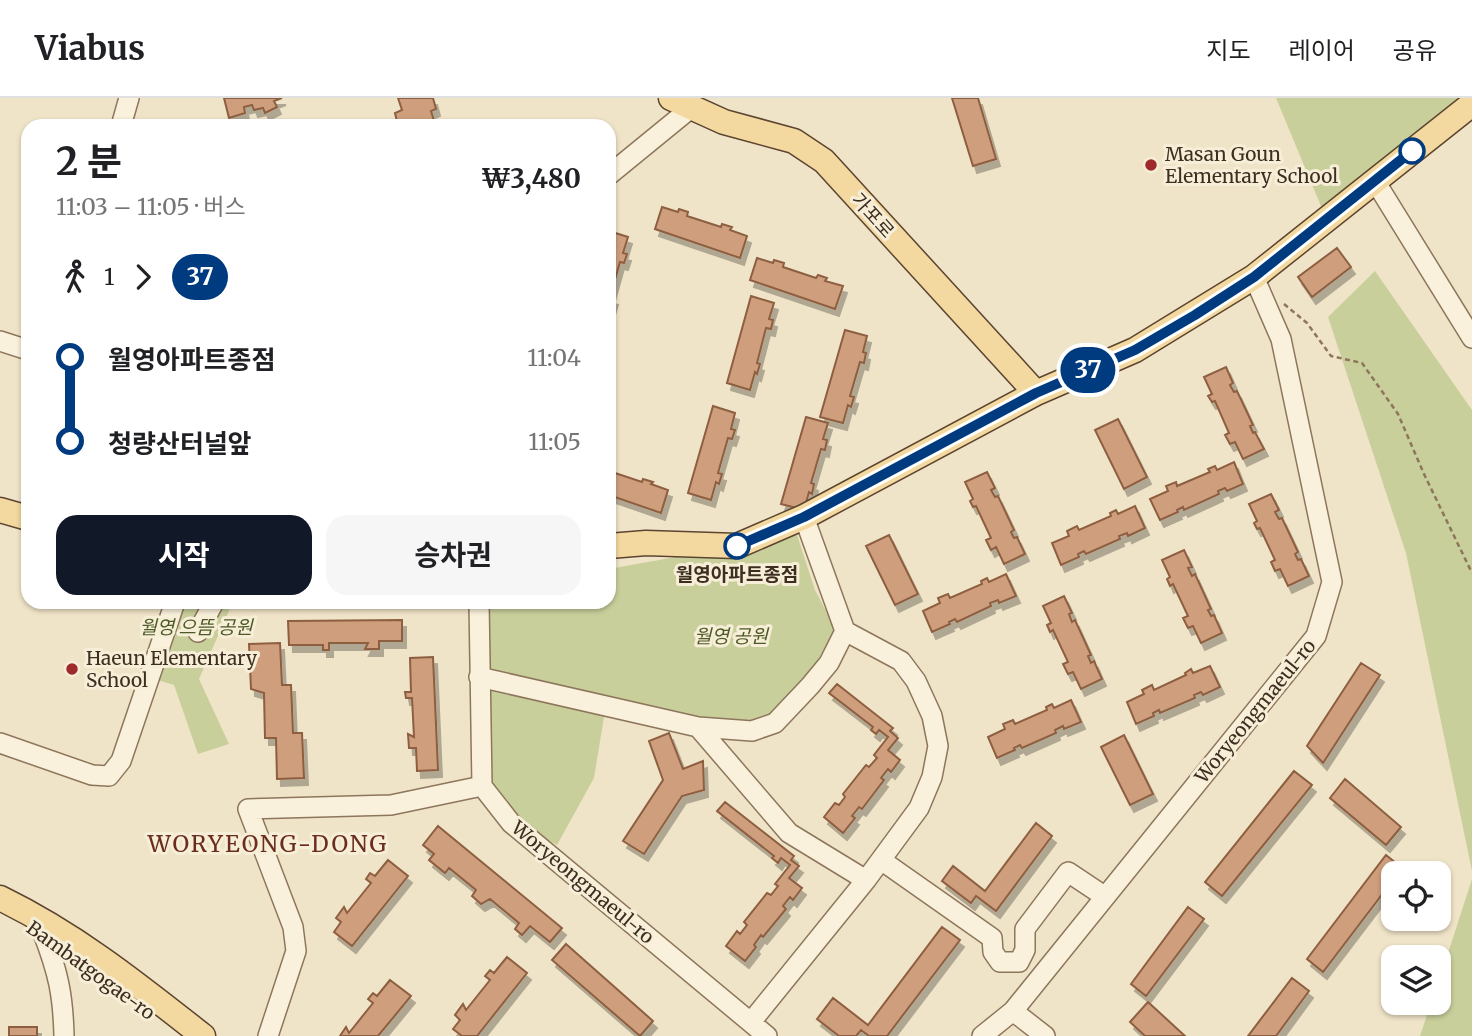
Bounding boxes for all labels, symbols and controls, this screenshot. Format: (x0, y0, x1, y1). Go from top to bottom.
text: Viabus (35, 28, 145, 69)
text: 지도 (1206, 35, 1251, 66)
text: 레이어 (1289, 35, 1355, 66)
text: 공유 (1393, 35, 1437, 66)
text: 2 분 (56, 138, 122, 185)
unlabelled marker (1399, 138, 1425, 164)
place label: Masan Goun Elementary School (1165, 142, 1338, 188)
marker: Masan Goun Elementary School (1143, 157, 1159, 173)
text: ₩3,480 (481, 162, 581, 195)
street label: 가포로 (847, 187, 899, 243)
text: 11:03 – 11:05 · 버스 (56, 192, 246, 221)
icon: walk (56, 258, 94, 296)
icon: forward (124, 258, 162, 296)
text: 37 (186, 261, 214, 292)
text: 1 (104, 262, 114, 291)
text: 월영아파트종점 (108, 343, 275, 376)
text: 11:04 (527, 343, 581, 372)
line badge: 37 (1056, 347, 1120, 393)
text: 37 (1074, 354, 1102, 385)
text: 청량산터널앞 (108, 427, 252, 460)
text: 11:05 (528, 427, 581, 456)
button: 시작 (56, 515, 312, 595)
button: 승차권 (326, 515, 581, 595)
marker: 월영아파트종점 (724, 533, 750, 559)
place label: 월영아파트종점 (676, 562, 798, 586)
park label: 월영 으뜸 공원 (139, 615, 254, 639)
park label: 월영 공원 (694, 624, 770, 648)
street label: Woryeongmaeul-ro (1189, 634, 1321, 789)
place label: Haeun Elementary School (86, 646, 257, 692)
marker: Haeun Elementary School (64, 661, 80, 677)
street label: Woryeongmaeul-ro (506, 815, 659, 949)
district label: WORYEONG-DONG (147, 829, 388, 858)
map controls (1381, 861, 1451, 1015)
button: locate (1381, 861, 1451, 931)
street label: Bambatgogae-ro (22, 915, 160, 1025)
button: layers (1381, 945, 1451, 1015)

